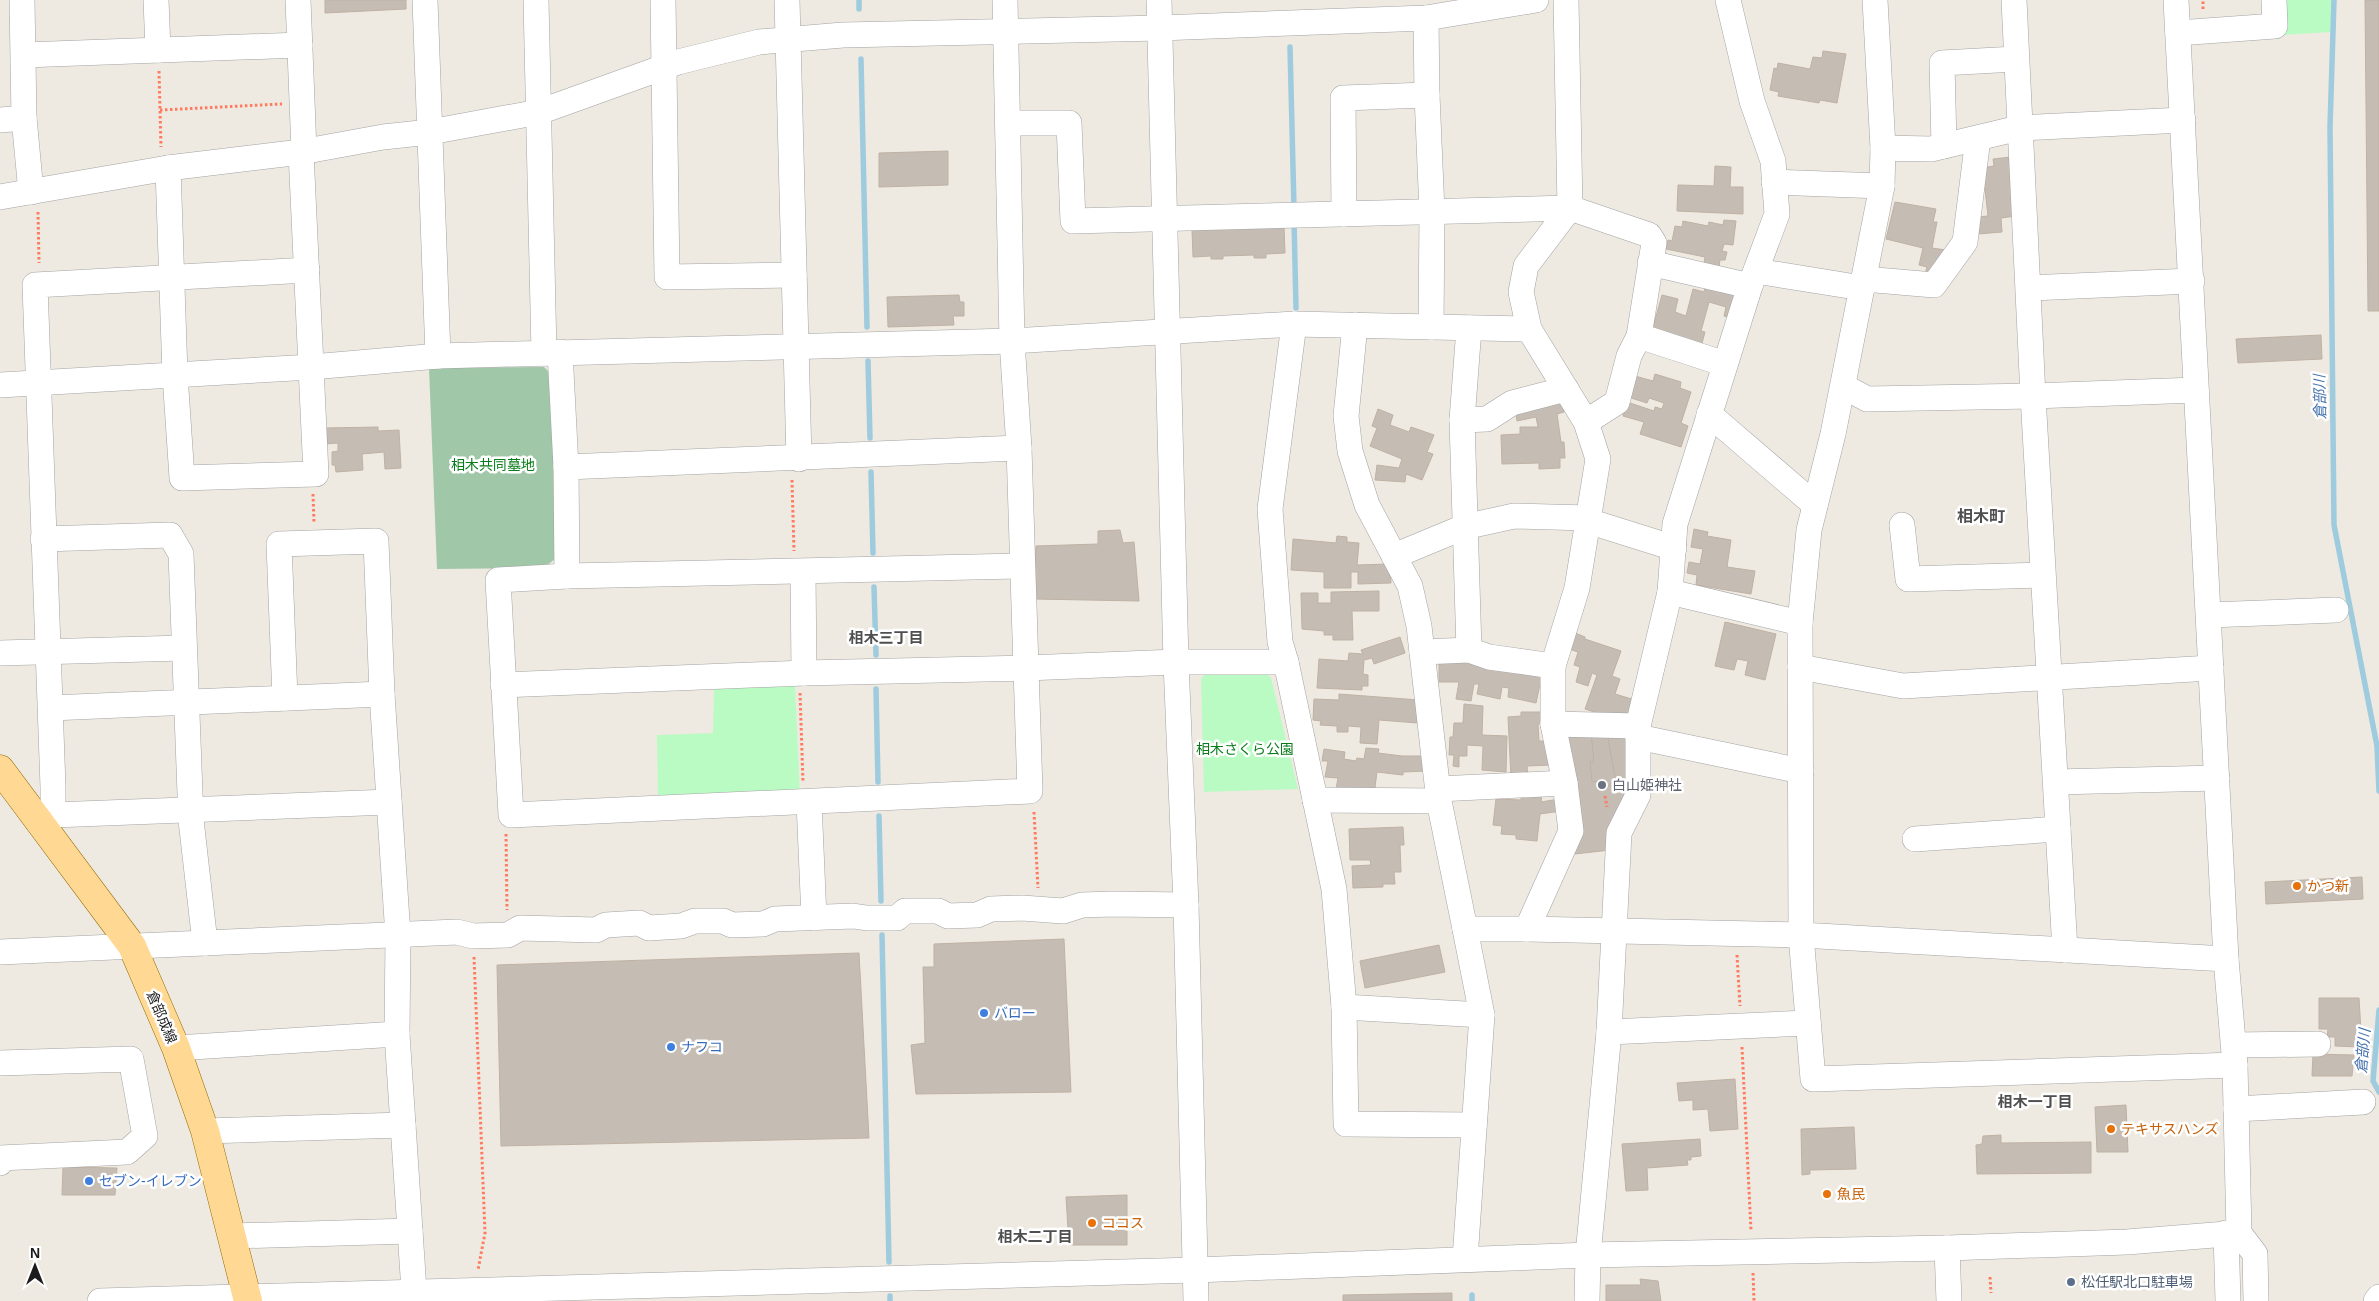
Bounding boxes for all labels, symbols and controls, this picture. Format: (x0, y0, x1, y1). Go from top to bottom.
water label: 倉部川 (2311, 372, 2328, 420)
park label: 相木共同墓地 (451, 457, 535, 473)
district label: 相木町 (1957, 508, 2005, 525)
district label: 相木三丁目 (848, 629, 924, 646)
park label: 相木さくら公園 (1196, 741, 1294, 757)
place label: 白山姫神社 (1612, 777, 1682, 793)
marker: 白山姫神社 (1596, 779, 1608, 791)
place label: かつ新 (2307, 878, 2349, 894)
marker: かつ新 (2291, 880, 2303, 892)
street label: 倉部成線 (144, 988, 180, 1046)
place label: バロー (994, 1005, 1036, 1021)
marker: バロー (978, 1007, 990, 1019)
water label: 倉部川 (2352, 1026, 2373, 1074)
place label: ナフコ (681, 1039, 723, 1055)
marker: ナフコ (665, 1041, 677, 1053)
district label: 相木一丁目 (1997, 1093, 2073, 1110)
place label: テキサスハンズ (2121, 1121, 2218, 1137)
marker: テキサスハンズ (2105, 1123, 2117, 1135)
place label: セブン-イレブン (99, 1173, 202, 1189)
marker: セブン-イレブン (83, 1175, 95, 1187)
place label: 魚民 (1837, 1186, 1865, 1202)
marker: 魚民 (1821, 1188, 1833, 1200)
place label: ココス (1102, 1215, 1144, 1231)
marker: ココス (1086, 1217, 1098, 1229)
district label: 相木二丁目 (997, 1228, 1073, 1245)
north arrow (10, 1241, 60, 1291)
text: N (30, 1245, 40, 1261)
place label: 松任駅北口駐車場 (2081, 1274, 2193, 1290)
marker: 松任駅北口駐車場 (2065, 1276, 2077, 1288)

